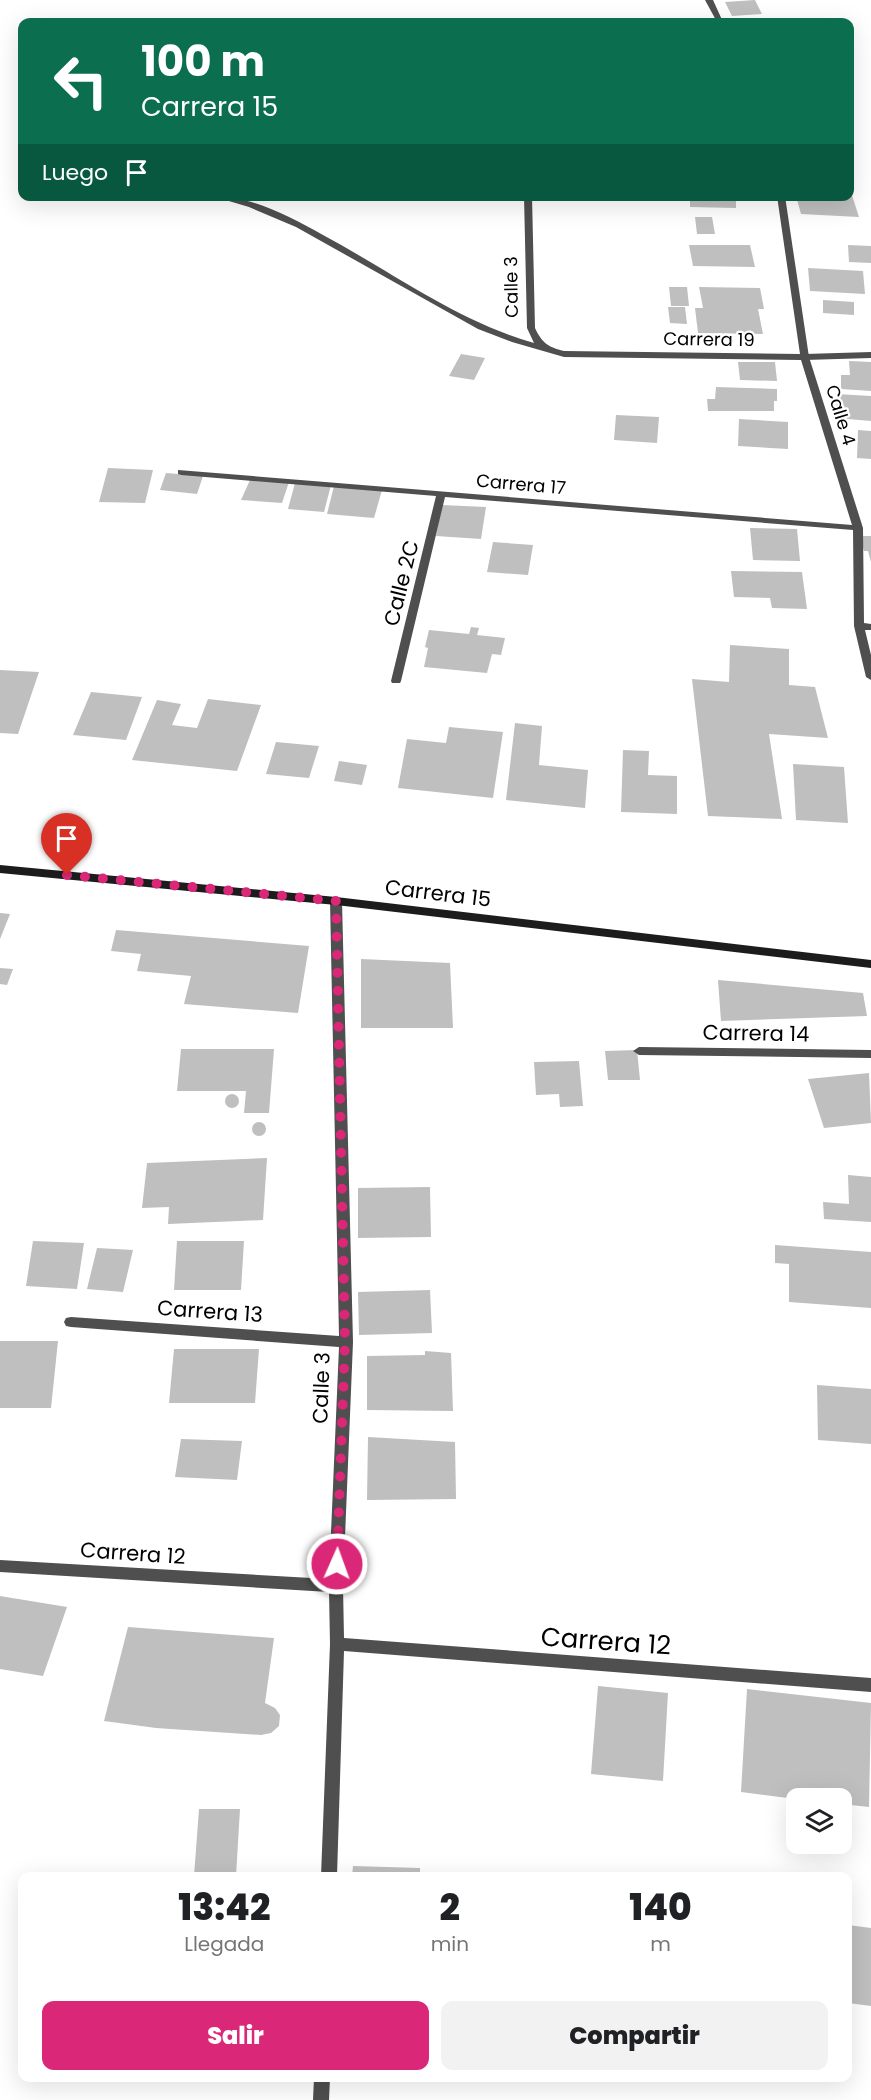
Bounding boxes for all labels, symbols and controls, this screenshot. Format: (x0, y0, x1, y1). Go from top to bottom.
text: 100 m (141, 32, 265, 91)
icon: left (42, 42, 120, 120)
text: Carrera 15 (141, 88, 278, 125)
icon: arrive (120, 156, 153, 189)
text: Luego (42, 157, 108, 188)
street label: Calle 3 (498, 256, 524, 318)
street label: Carrera 19 (663, 326, 755, 352)
street label: Calle 4 (820, 382, 862, 448)
street label: Carrera 17 (475, 468, 567, 500)
street label: Calle 2C (376, 537, 426, 629)
pin (41, 813, 92, 875)
icon: arrive (50, 822, 83, 855)
street label: Carrera 15 (383, 872, 493, 914)
street label: Carrera 14 (702, 1018, 810, 1048)
street label: Carrera 13 (156, 1293, 264, 1329)
street label: Calle 3 (305, 1352, 337, 1424)
position arrow (305, 1532, 369, 1596)
street label: Carrera 12 (79, 1535, 187, 1571)
street label: Carrera 12 (540, 1618, 672, 1664)
map controls (786, 1788, 852, 1854)
button: layers (786, 1788, 852, 1854)
text: 13:42 (178, 1882, 270, 1933)
text: 2 (440, 1882, 460, 1933)
text: 140 (629, 1882, 692, 1933)
text: Llegada (184, 1930, 264, 1958)
text: min (431, 1930, 469, 1958)
text: m (650, 1930, 671, 1958)
button: Salir (42, 2001, 429, 2070)
button: Compartir (441, 2001, 828, 2070)

